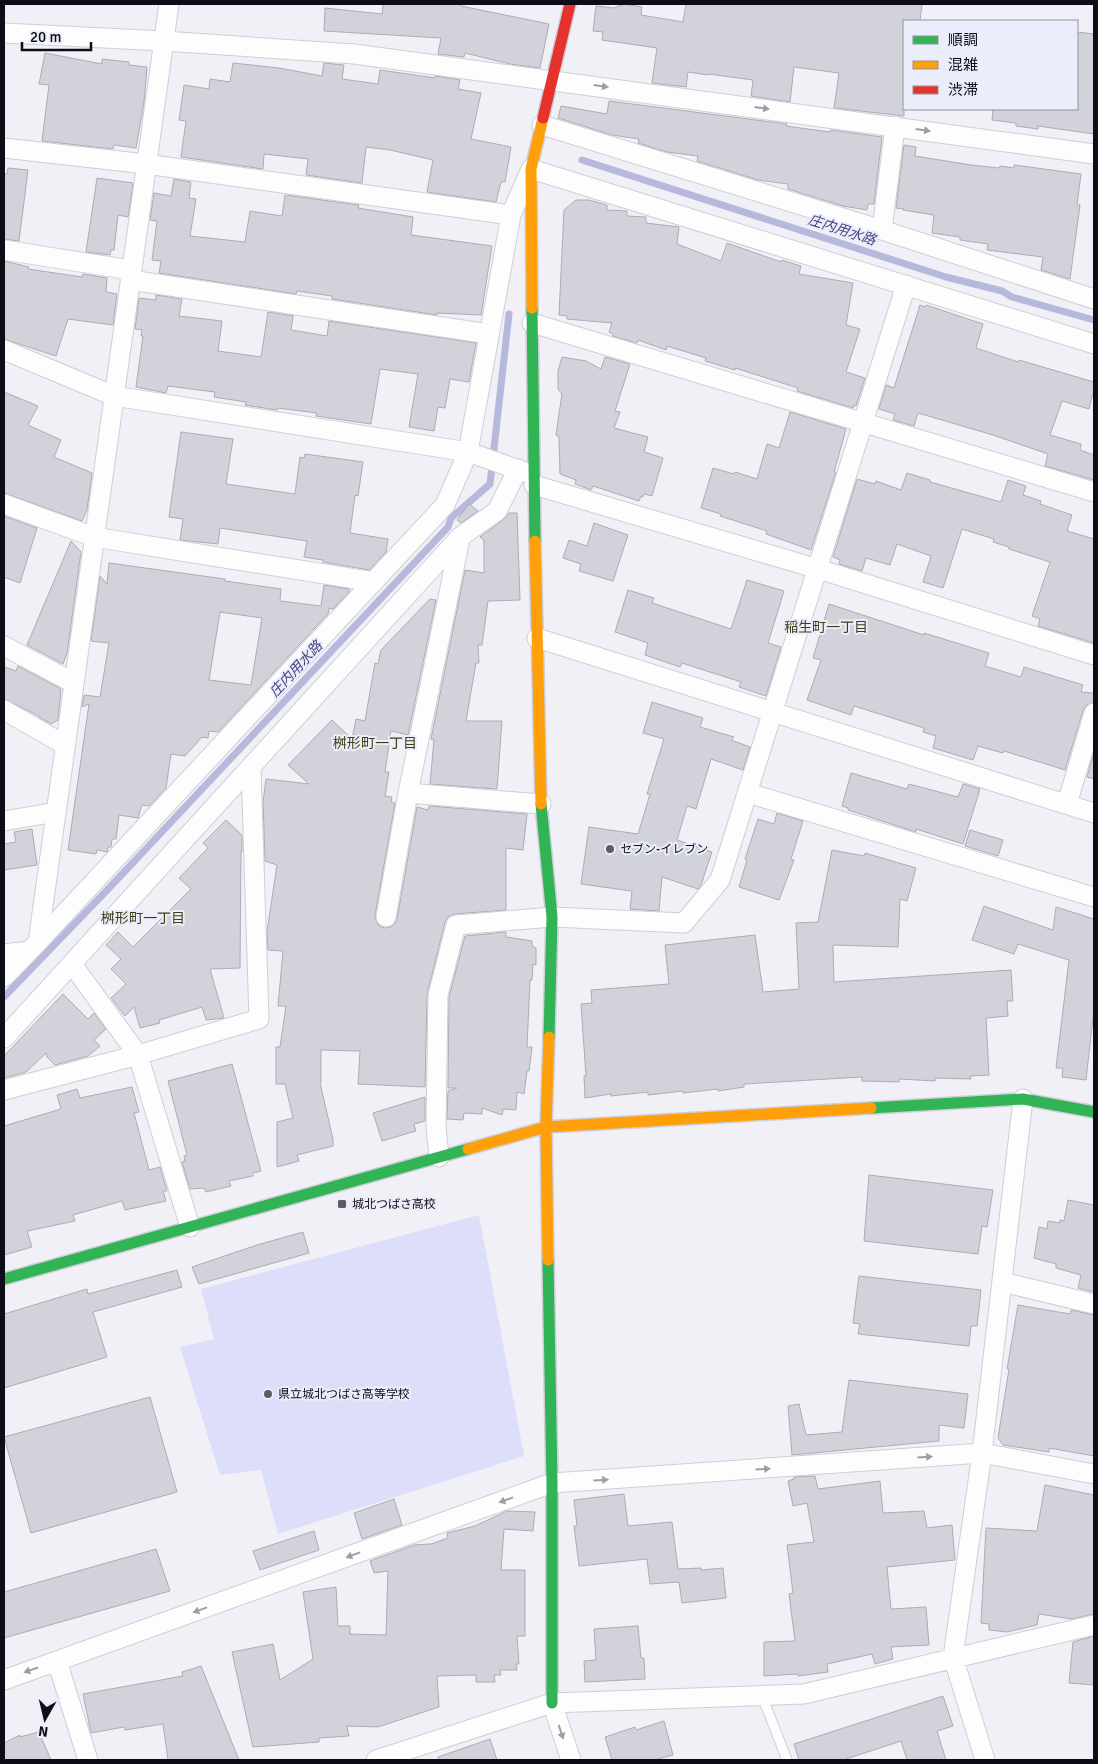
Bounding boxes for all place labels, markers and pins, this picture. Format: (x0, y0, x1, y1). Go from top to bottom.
place label: セブン-イレブン (620, 842, 708, 857)
marker: セブン-イレブン (604, 843, 616, 855)
place label: 城北つばさ高校 (352, 1197, 436, 1212)
marker: 城北つばさ高校 (336, 1198, 348, 1210)
place label: 県立城北つばさ高等学校 (278, 1387, 410, 1402)
marker: 県立城北つばさ高等学校 (262, 1388, 274, 1400)

